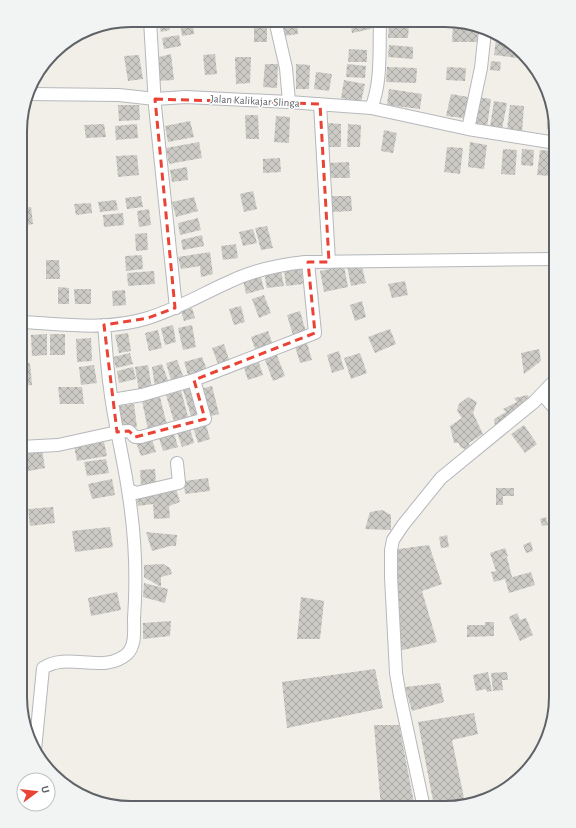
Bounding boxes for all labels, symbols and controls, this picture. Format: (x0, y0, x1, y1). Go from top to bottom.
street label: Jalan Kalikajar Slinga (210, 93, 300, 109)
north arrow (16, 772, 56, 812)
text: U (39, 785, 51, 794)

